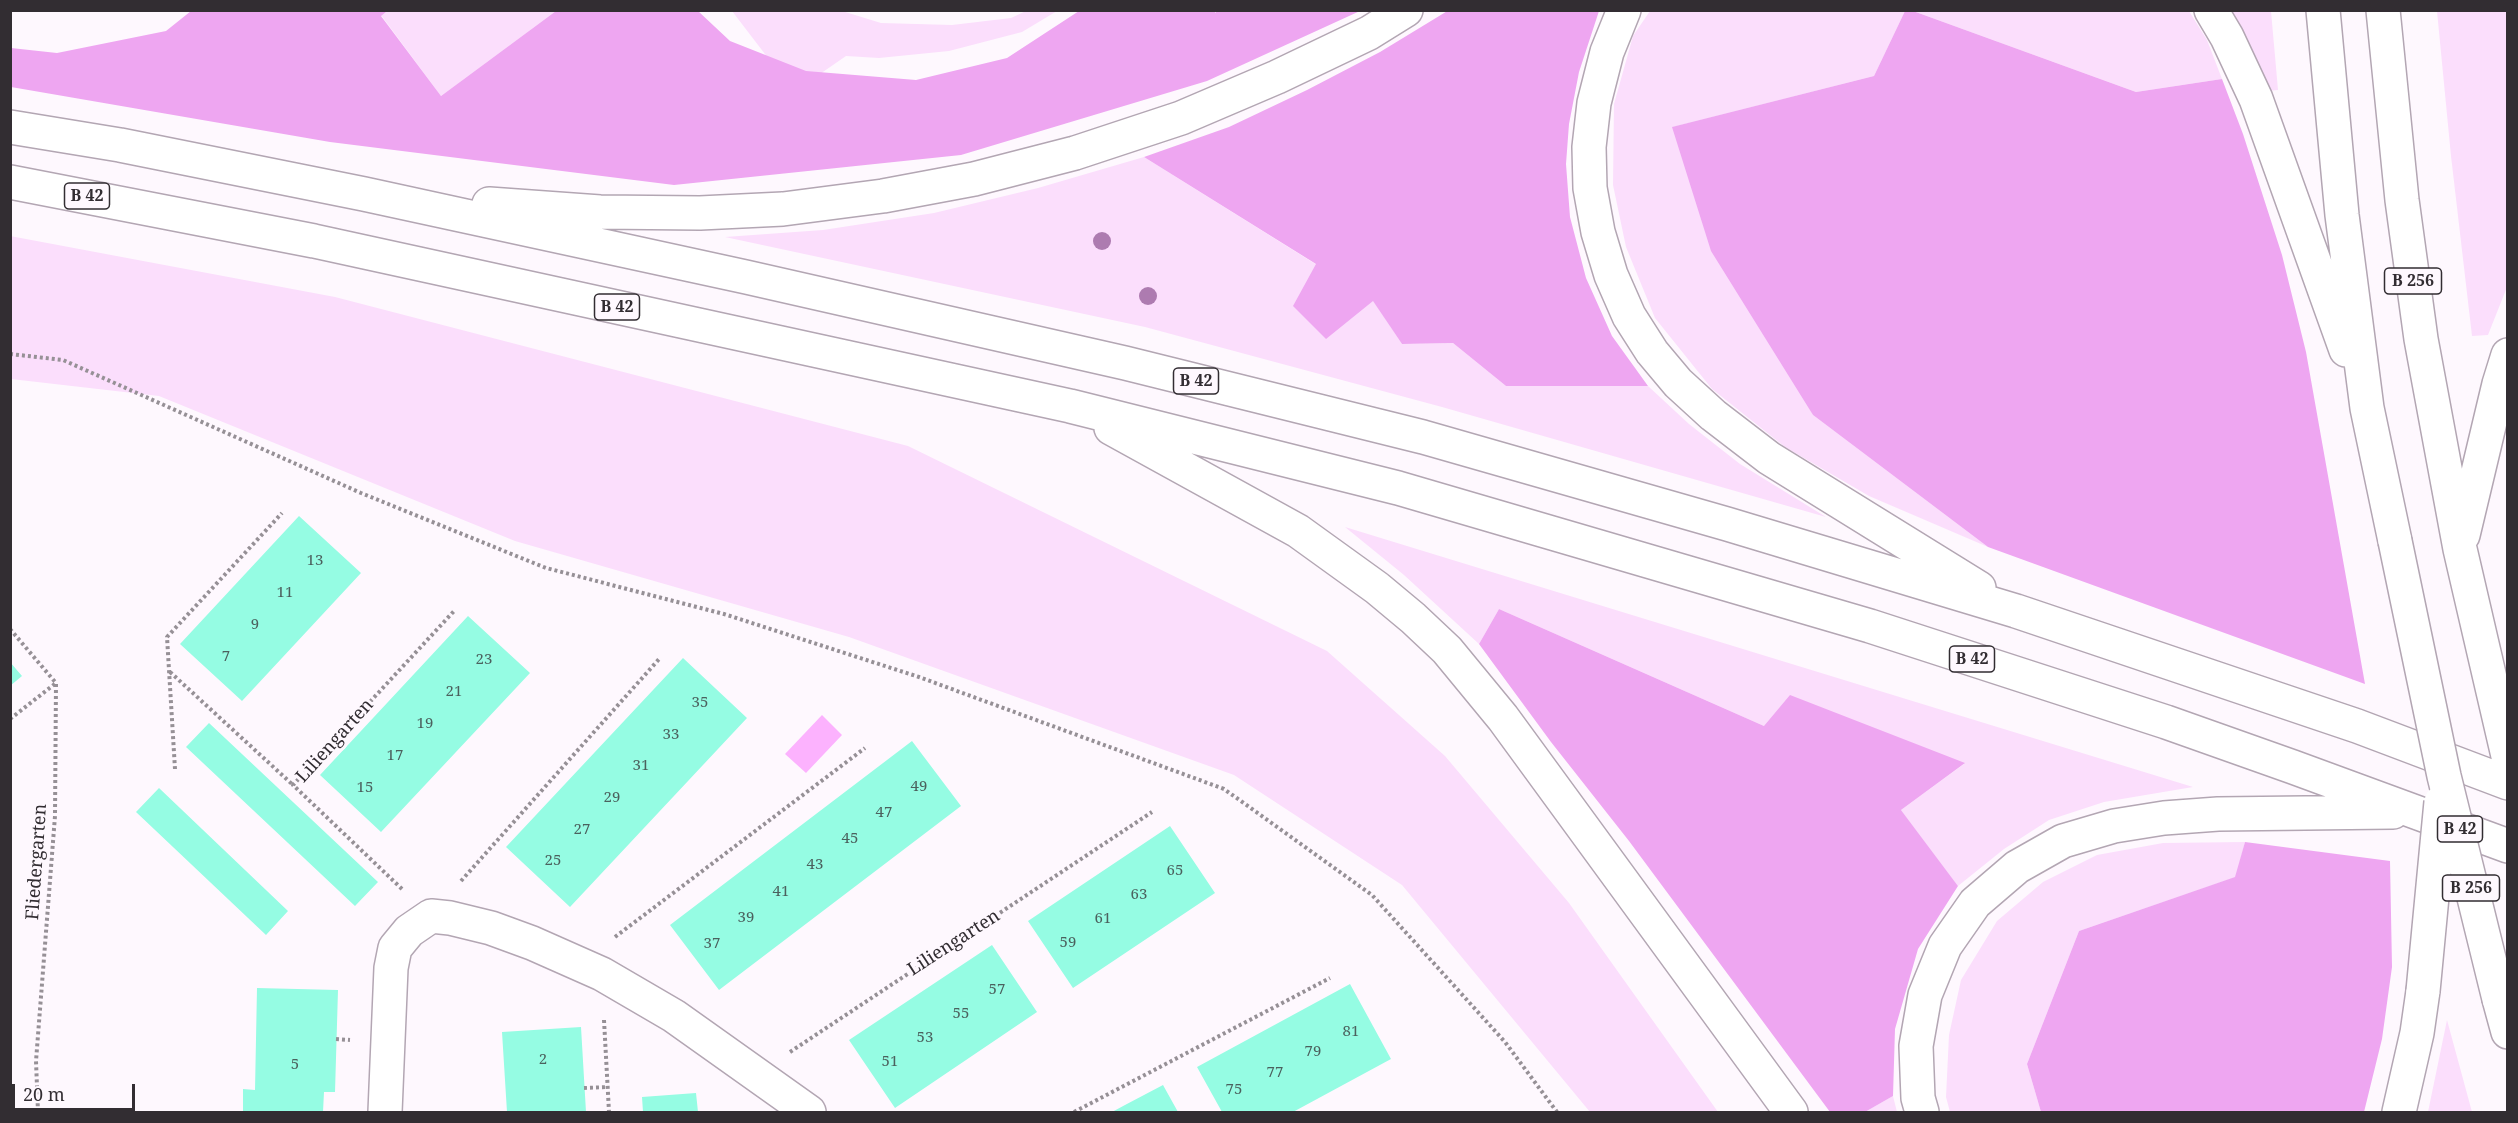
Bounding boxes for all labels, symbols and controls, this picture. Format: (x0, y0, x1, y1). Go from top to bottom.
road number: B 42 (64, 183, 110, 209)
road number: B 256 (2384, 268, 2442, 294)
road number: B 42 (594, 294, 640, 320)
road number: B 42 (1174, 368, 1218, 394)
house number: 13 (307, 552, 323, 570)
house number: 11 (277, 584, 293, 602)
house number: 9 (251, 616, 259, 634)
road number: B 42 (1950, 646, 1994, 672)
house number: 7 (222, 648, 230, 666)
house number: 23 (476, 651, 492, 669)
house number: 21 (446, 683, 462, 701)
house number: 35 (692, 694, 708, 712)
street label: Liliengarten (292, 695, 378, 787)
house number: 19 (417, 715, 433, 733)
house number: 33 (663, 726, 679, 744)
house number: 17 (387, 747, 403, 765)
house number: 31 (633, 757, 649, 775)
house number: 49 (911, 778, 927, 796)
house number: 15 (357, 779, 373, 797)
house number: 29 (604, 789, 620, 807)
street label: Fliedergarten (22, 803, 52, 921)
house number: 47 (876, 804, 892, 822)
road number: B 42 (2438, 816, 2482, 842)
house number: 27 (574, 821, 590, 839)
house number: 45 (842, 830, 858, 848)
house number: 25 (545, 852, 561, 870)
house number: 43 (807, 856, 823, 874)
house number: 65 (1167, 862, 1183, 880)
road number: B 256 (2442, 875, 2500, 901)
house number: 41 (773, 883, 789, 901)
house number: 63 (1131, 886, 1147, 904)
street label: Liliengarten (904, 905, 1004, 981)
house number: 39 (738, 909, 754, 927)
house number: 61 (1095, 910, 1111, 928)
house number: 59 (1060, 934, 1076, 952)
house number: 37 (704, 935, 720, 953)
house number: 57 (989, 981, 1005, 999)
house number: 55 (953, 1005, 969, 1023)
house number: 81 (1343, 1023, 1359, 1041)
house number: 53 (917, 1029, 933, 1047)
house number: 79 (1305, 1043, 1321, 1061)
house number: 2 (539, 1051, 547, 1069)
house number: 51 (882, 1053, 898, 1071)
house number: 5 (291, 1056, 299, 1074)
house number: 77 (1267, 1064, 1283, 1082)
scale bar (15, 1072, 138, 1110)
house number: 75 (1226, 1081, 1242, 1099)
text: 20 m (23, 1082, 65, 1106)

